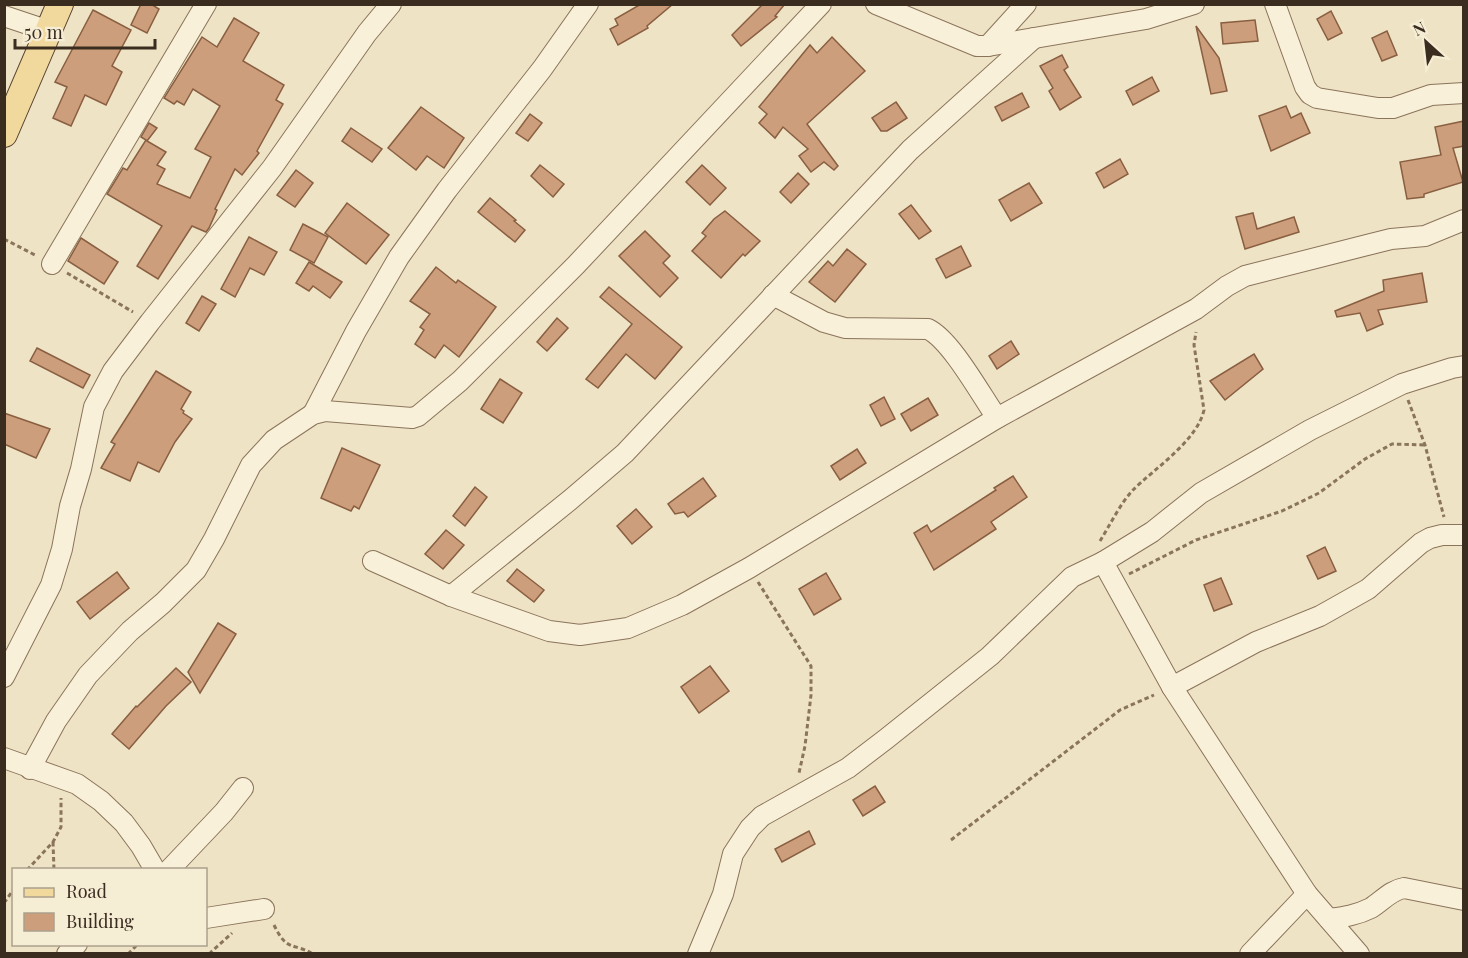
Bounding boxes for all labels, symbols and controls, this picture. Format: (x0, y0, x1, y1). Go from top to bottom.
scale bar (15, 12, 154, 50)
north arrow (1396, 12, 1456, 72)
text: N (1409, 16, 1429, 40)
text: 50 m (24, 20, 63, 44)
legend (12, 868, 207, 946)
text: Road (66, 879, 107, 903)
text: Building (66, 909, 134, 933)

